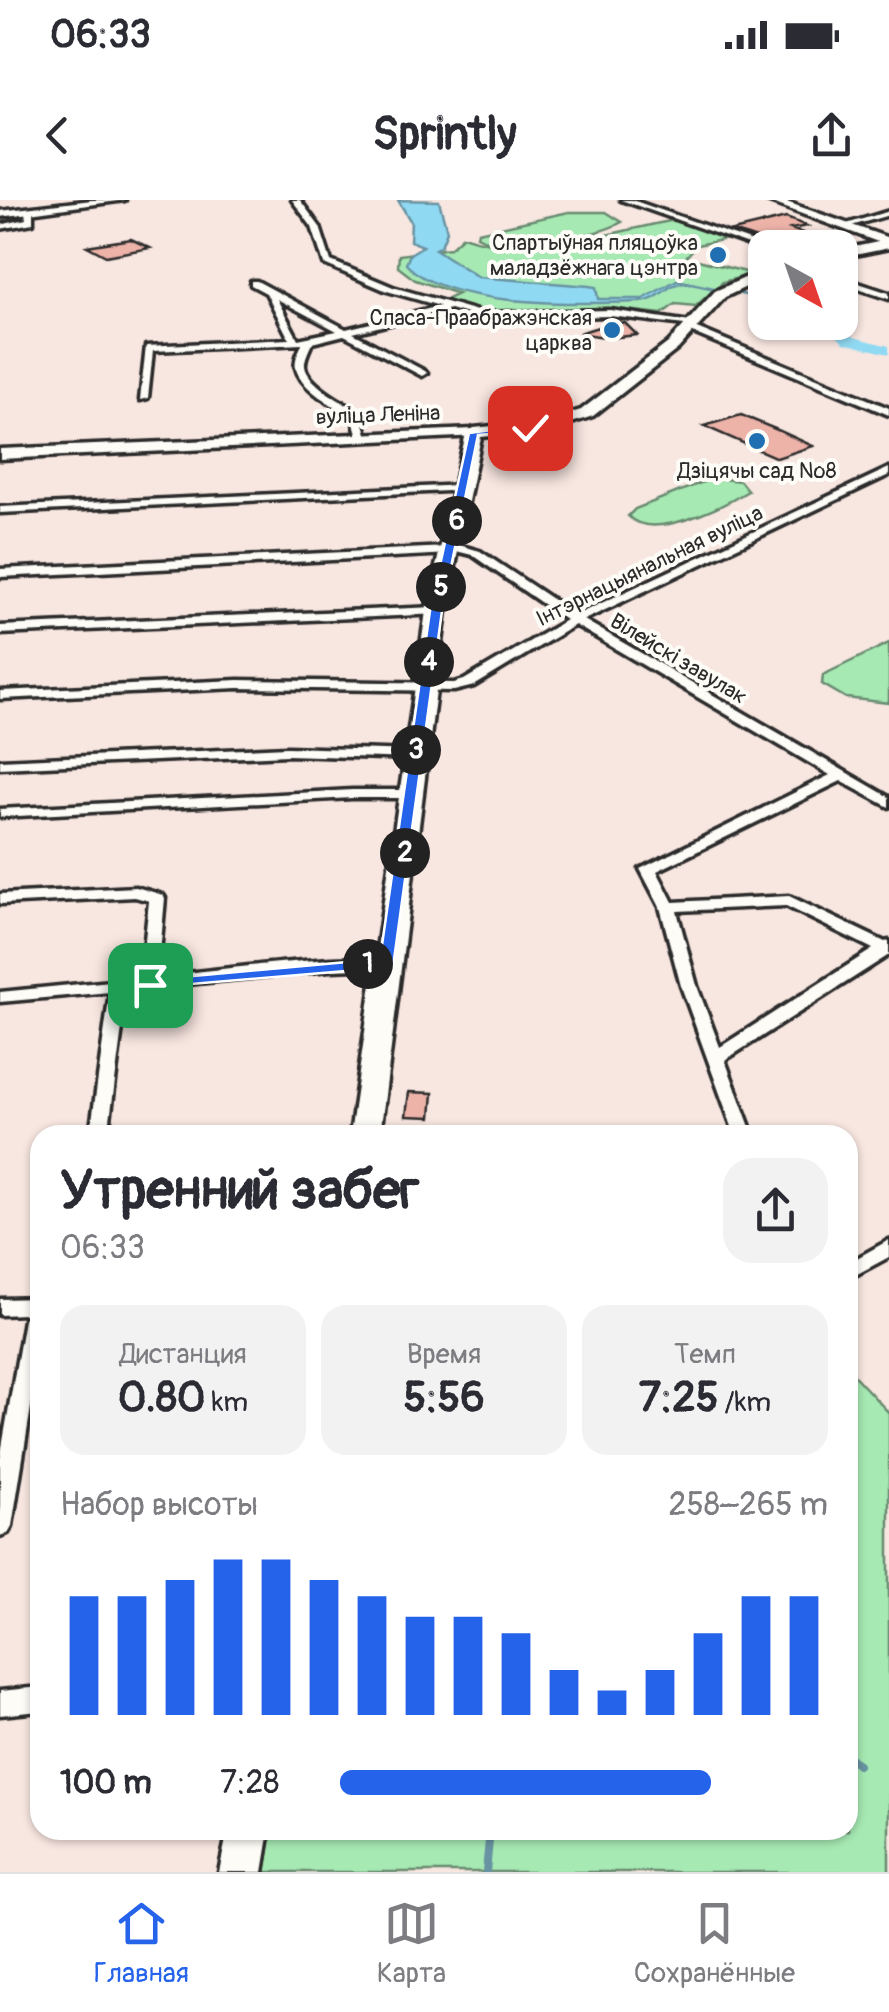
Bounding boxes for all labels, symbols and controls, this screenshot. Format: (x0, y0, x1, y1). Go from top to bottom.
text: 06:33 (50, 11, 151, 59)
text: Sprintly (372, 107, 517, 163)
icon: back (30, 108, 85, 163)
icon: share (804, 108, 859, 163)
place label: Спартыўная пляцоўка маладзёжнага цэнтра (490, 229, 698, 282)
north arrow (748, 230, 858, 340)
map controls (748, 230, 858, 340)
marker: Спартыўная пляцоўка маладзёжнага цэнтра (707, 244, 729, 266)
place label: Спаса-Праабражэнская царква (370, 304, 592, 357)
marker: Спаса-Праабражэнская царква (601, 319, 623, 341)
pin (488, 386, 573, 471)
street label: вуліца Леніна (315, 399, 441, 431)
icon: check (503, 401, 558, 456)
marker: Дзіцячы сад №8 (746, 430, 768, 452)
place label: Дзіцячы сад №8 (676, 457, 837, 485)
pin: 6 (432, 496, 482, 546)
street label: Інтэрнацыянальная вуліца (531, 499, 767, 633)
text: 6 (449, 503, 465, 538)
pin: 5 (416, 562, 466, 612)
text: 5 (433, 569, 449, 604)
street label: Вілейскі завулак (605, 607, 752, 711)
pin: 4 (404, 637, 454, 687)
text: 4 (421, 644, 437, 679)
pin: 3 (391, 725, 441, 775)
text: 3 (408, 732, 424, 767)
pin: 2 (380, 828, 430, 878)
text: 2 (397, 835, 413, 870)
pin: 1 (343, 939, 393, 989)
pin (108, 943, 193, 1028)
text: 1 (363, 946, 373, 981)
icon: arrive (123, 958, 178, 1013)
text: Утренний забег (60, 1156, 419, 1225)
button: share (723, 1158, 828, 1263)
text: 06:33 (60, 1228, 145, 1268)
text: Дистанция (119, 1337, 247, 1372)
text: Время (407, 1337, 481, 1372)
text: Темп (674, 1337, 736, 1372)
text: 0.80 (118, 1372, 206, 1424)
text: 5:56 (403, 1372, 485, 1424)
text: 7:25 (639, 1372, 719, 1424)
text: km (206, 1385, 248, 1420)
text: /km (719, 1385, 771, 1420)
text: Набор высоты (60, 1485, 258, 1525)
text: 258–265 m (669, 1485, 828, 1525)
text: 100 m (60, 1763, 152, 1803)
text: 7:28 (220, 1763, 280, 1803)
tab: Главная (94, 1896, 189, 1991)
tab: Карта (377, 1896, 446, 1991)
tab: Сохранённые (634, 1896, 795, 1991)

